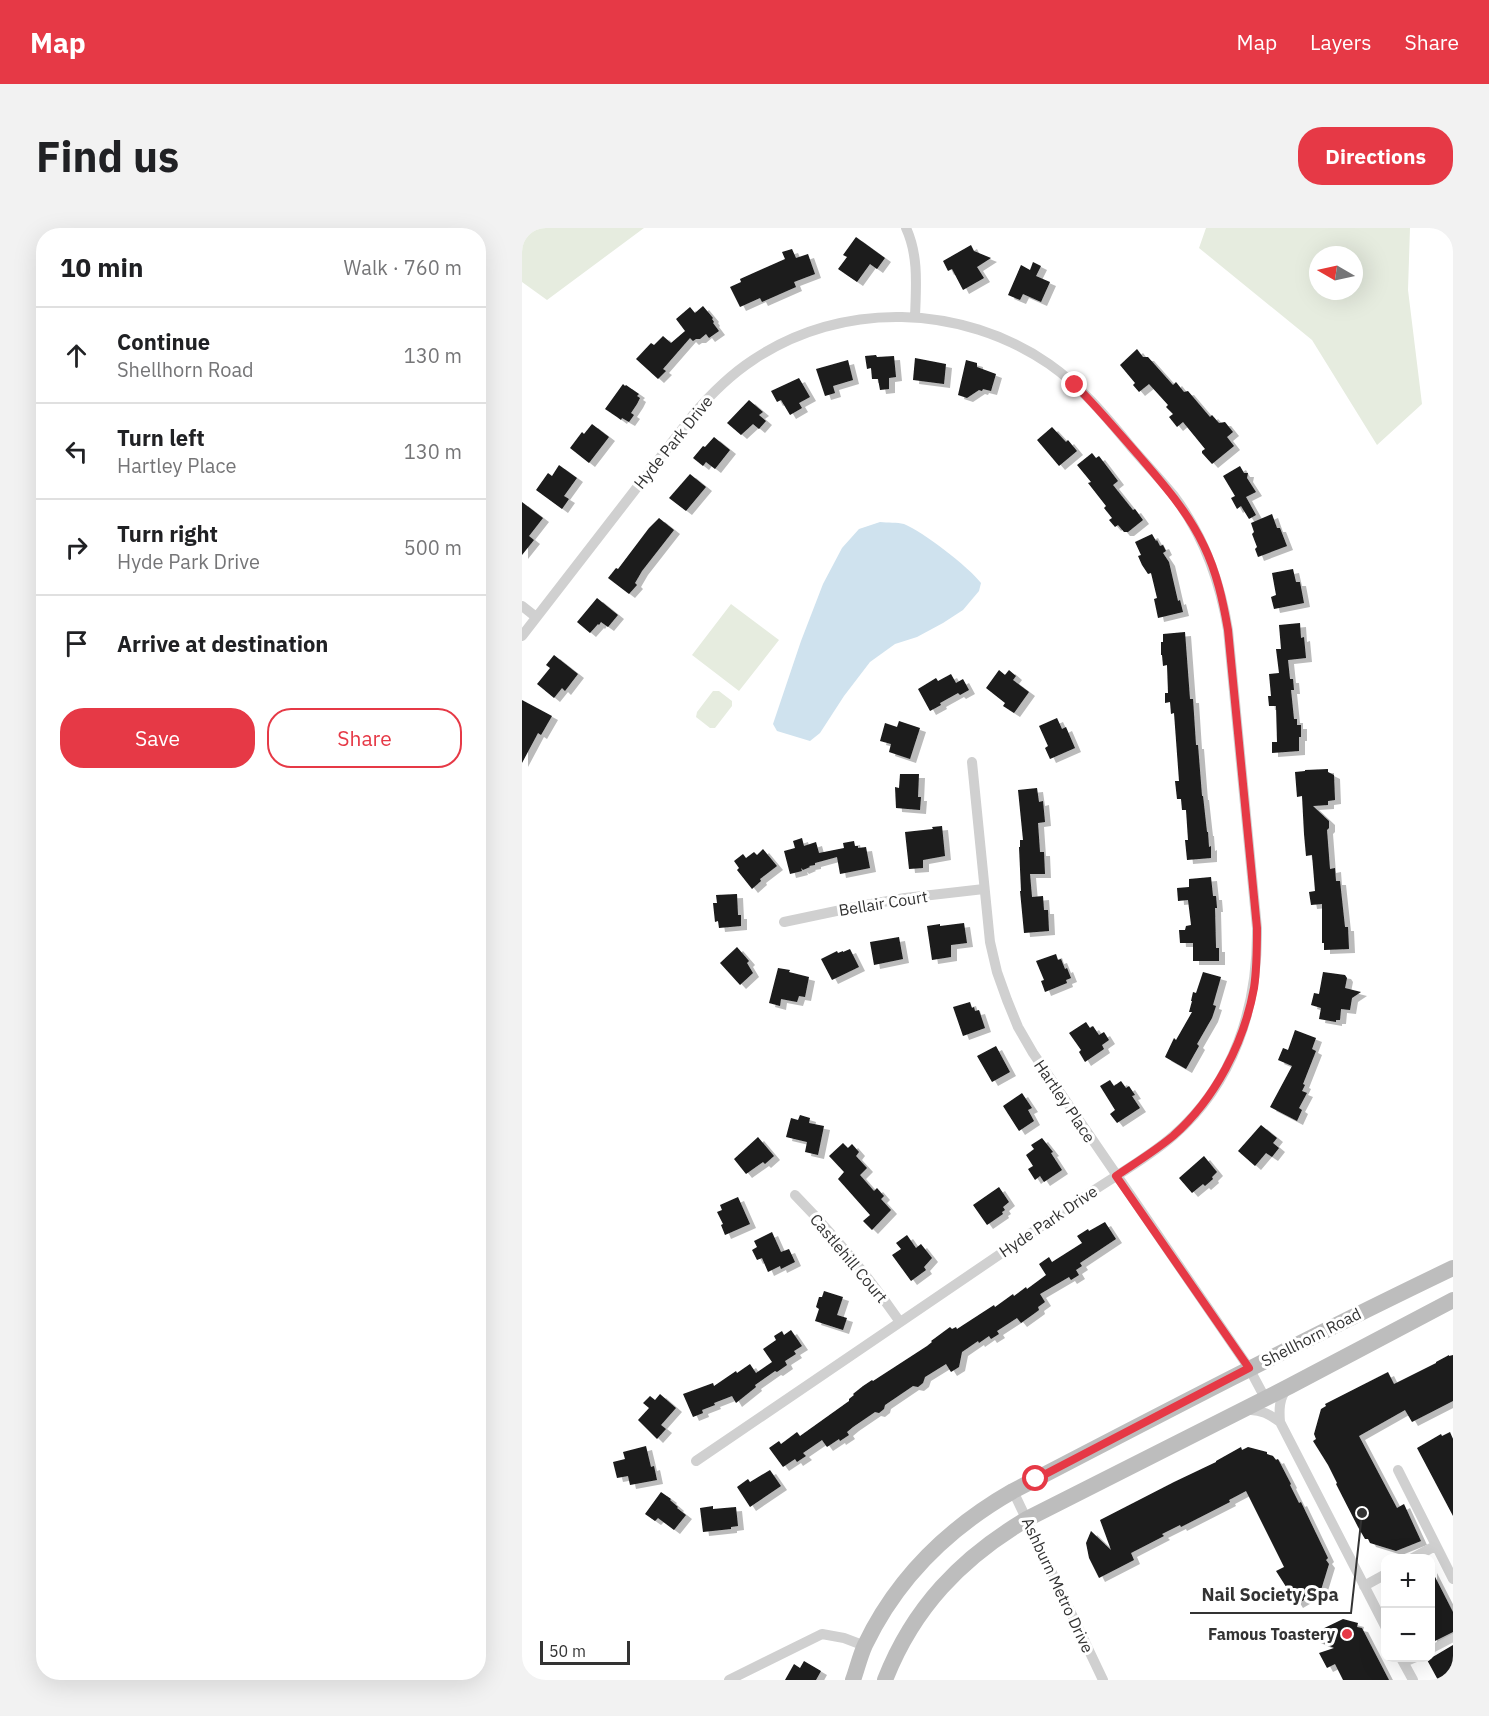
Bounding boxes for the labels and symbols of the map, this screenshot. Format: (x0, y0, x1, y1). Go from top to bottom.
north arrow (1309, 246, 1363, 300)
route end (1061, 371, 1087, 397)
street label: Hyde Park Drive (629, 391, 717, 493)
street label: Bellair Court (837, 886, 929, 920)
street label: Hartley Place (1030, 1056, 1100, 1146)
street label: Hyde Park Drive (995, 1181, 1101, 1261)
street label: Castlehill Court (806, 1209, 892, 1307)
street label: Shellhorn Road (1258, 1303, 1364, 1371)
route start (1022, 1465, 1048, 1491)
street label: Ashburn Metro Drive (1018, 1514, 1098, 1656)
callout: Nail Society Spa (1190, 1577, 1351, 1613)
text: Nail Society Spa (1201, 1583, 1339, 1606)
place label: Famous Toastery (1208, 1624, 1335, 1644)
marker: Famous Toastery (1340, 1627, 1354, 1641)
scale bar (540, 1638, 630, 1666)

